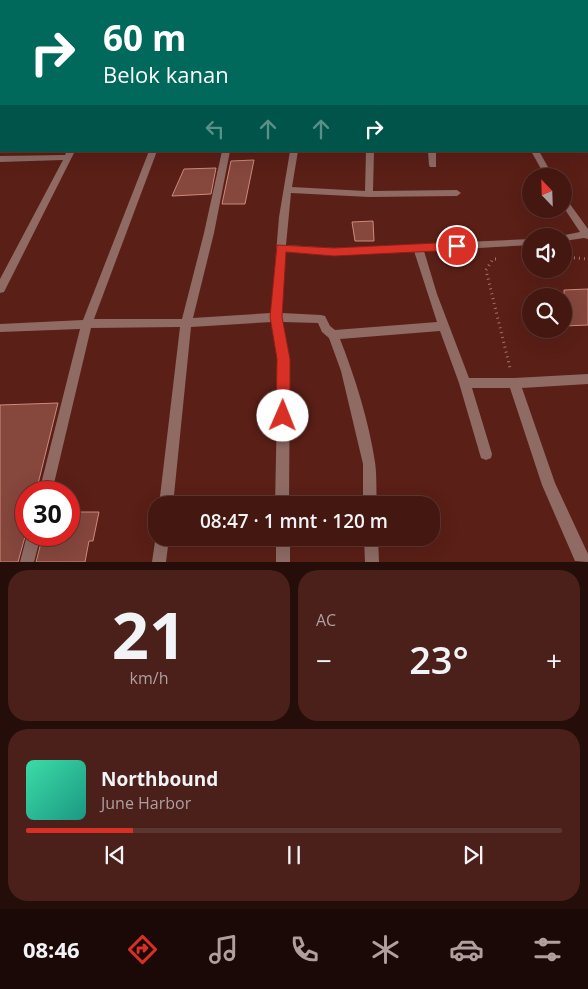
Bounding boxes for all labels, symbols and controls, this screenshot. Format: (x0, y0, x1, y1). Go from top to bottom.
text: 60 m (103, 14, 186, 61)
icon: right (20, 20, 85, 85)
text: Belok kanan (103, 59, 229, 89)
icon: left (201, 115, 229, 143)
icon: ahead (254, 115, 282, 143)
icon: ahead (307, 115, 335, 143)
icon: right (360, 115, 388, 143)
north arrow (522, 168, 572, 218)
map controls (522, 168, 572, 338)
pin (436, 225, 478, 267)
button: sound (522, 228, 572, 278)
icon: arrive (443, 232, 471, 260)
button: search (522, 288, 572, 338)
position arrow (256, 389, 308, 441)
speed limit sign: 30 (15, 481, 80, 546)
text: 08:47 · 1 mnt · 120 m (200, 508, 388, 534)
text: 21 (112, 590, 186, 678)
text: AC (316, 609, 336, 631)
text: 23° (409, 633, 469, 685)
text: − (316, 641, 332, 679)
text: + (546, 641, 562, 679)
text: km/h (130, 667, 168, 689)
text: Northbound (101, 766, 218, 792)
text: June Harbor (101, 792, 191, 814)
icon: previous (101, 841, 129, 869)
icon: pause (280, 841, 308, 869)
icon: next (459, 841, 487, 869)
icon: directions (125, 932, 160, 967)
icon: music (206, 932, 241, 967)
icon: phone (287, 932, 322, 967)
icon: climate (368, 932, 403, 967)
icon: car (449, 932, 484, 967)
icon: filters (530, 932, 565, 967)
text: 08:46 (23, 934, 80, 964)

